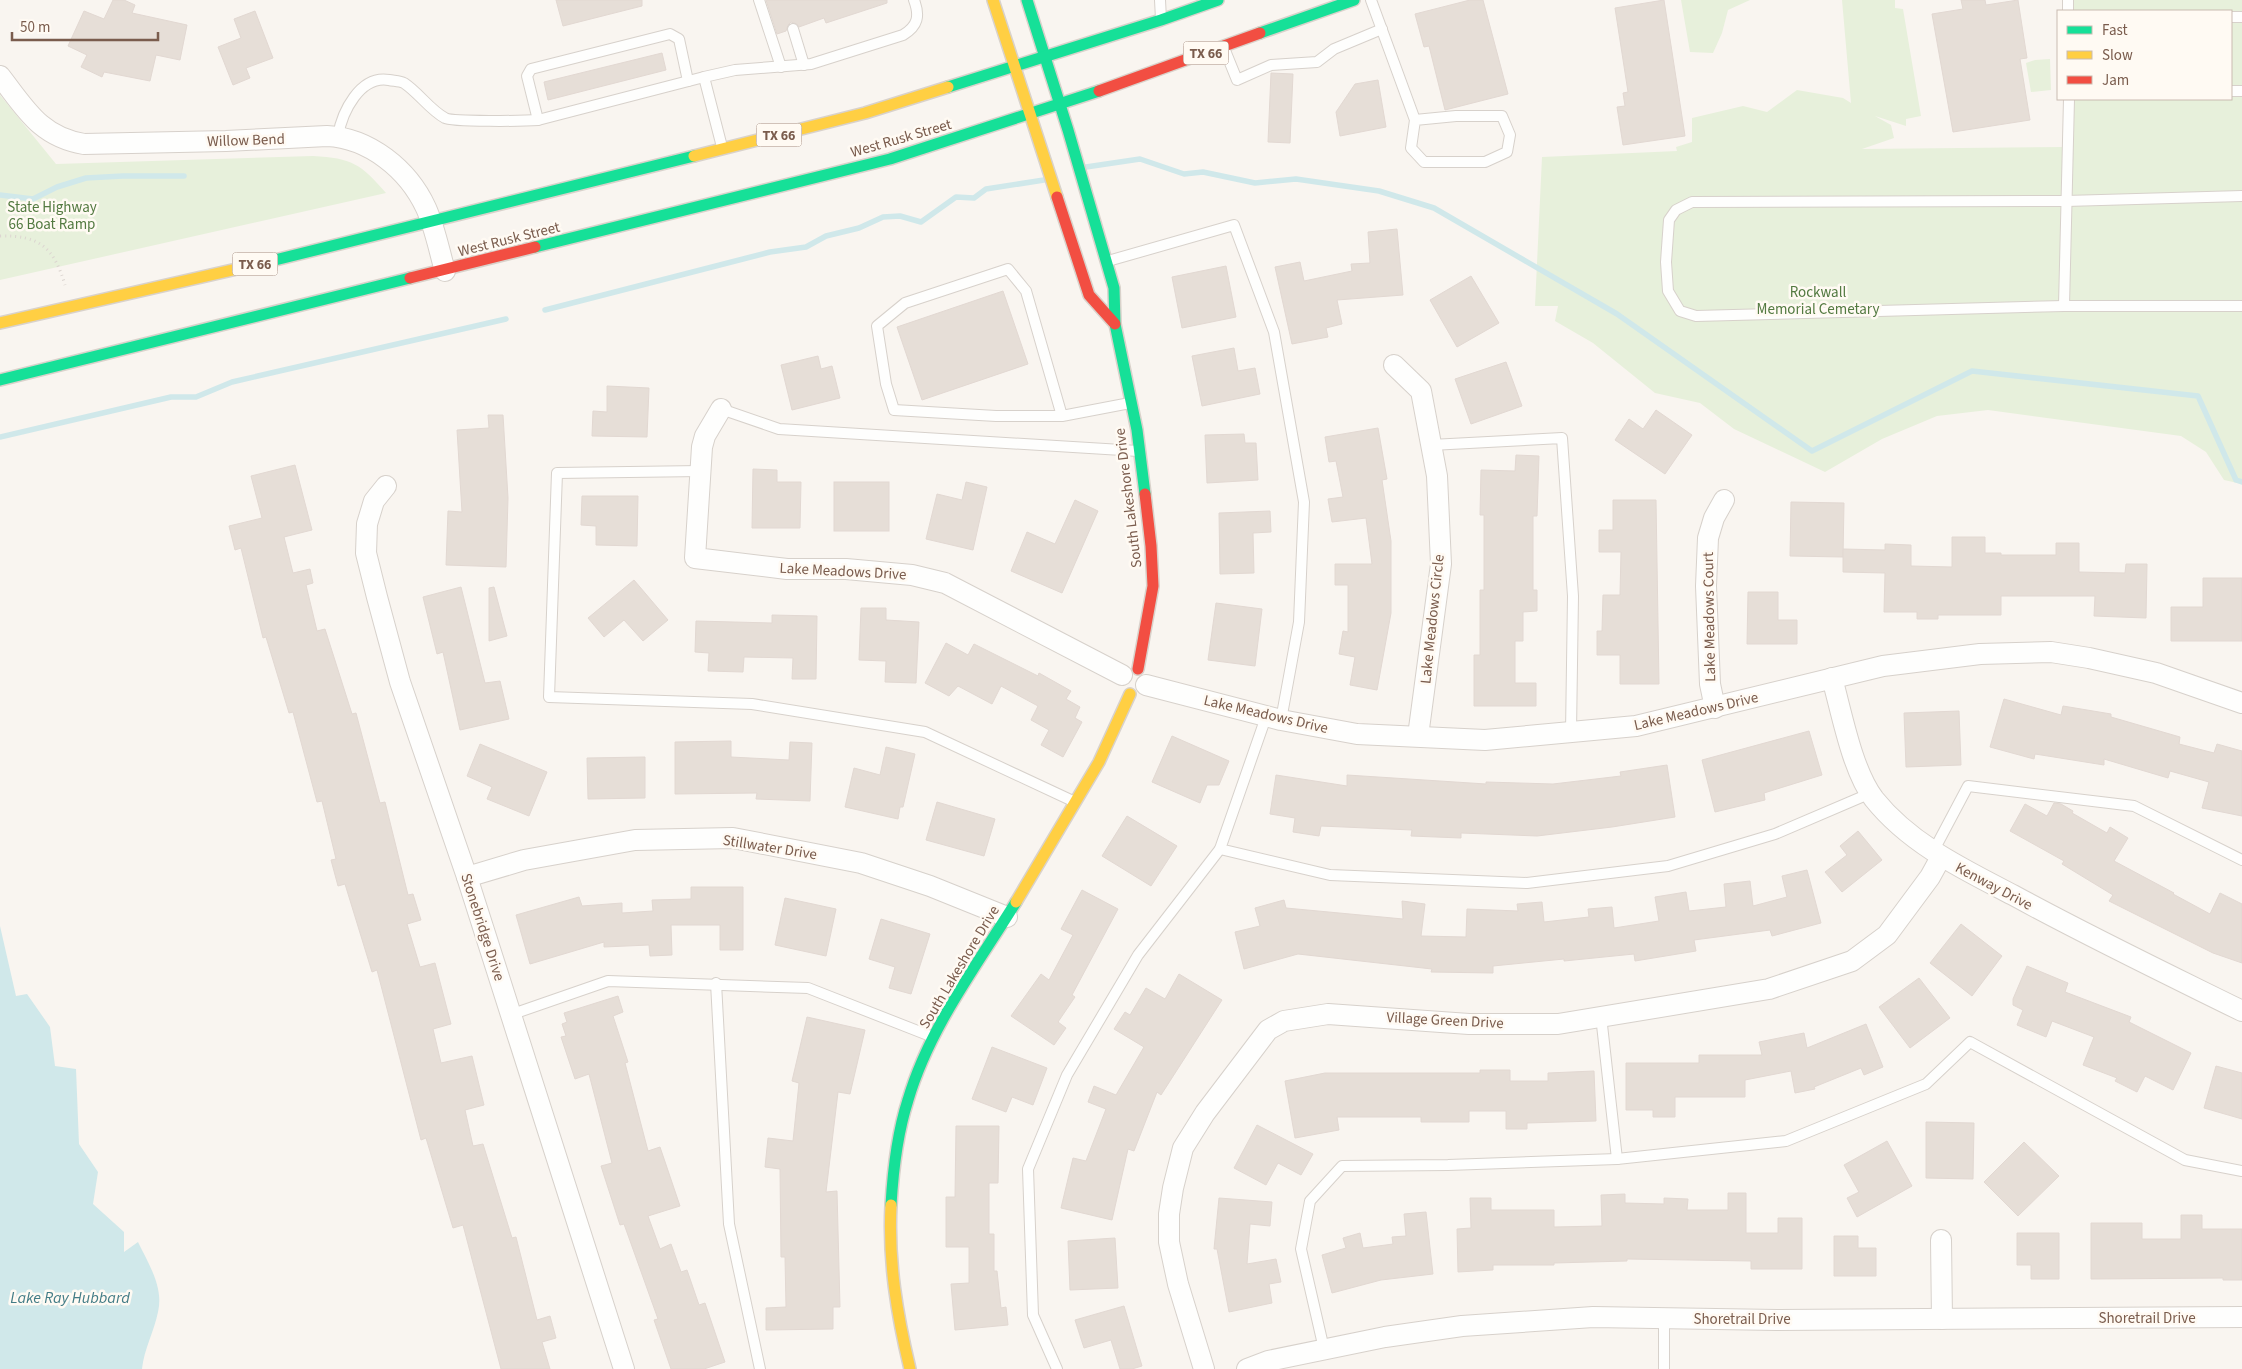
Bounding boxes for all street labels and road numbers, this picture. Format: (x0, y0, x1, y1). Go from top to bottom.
road number: TX 66 (1184, 42, 1228, 64)
street label: West Rusk Street (848, 114, 954, 163)
road number: TX 66 (756, 124, 802, 146)
street label: Willow Bend (207, 129, 285, 152)
street label: West Rusk Street (456, 217, 562, 262)
road number: TX 66 (232, 252, 278, 276)
street label: South Lakeshore Drive (1110, 427, 1147, 569)
street label: Lake Meadows Court (1698, 552, 1721, 682)
street label: Lake Meadows Circle (1415, 553, 1450, 685)
street label: Lake Meadows Drive (779, 558, 907, 585)
street label: Lake Meadows Drive (1632, 687, 1760, 736)
street label: Lake Meadows Drive (1202, 690, 1330, 739)
street label: Stillwater Drive (721, 830, 819, 865)
street label: Kenway Drive (1951, 857, 2036, 916)
street label: Stonebridge Drive (455, 871, 510, 984)
street label: South Lakeshore Drive (914, 902, 1005, 1033)
street label: Village Green Drive (1386, 1007, 1504, 1034)
street label: Shoretrail Drive (2098, 1308, 2196, 1329)
street label: Shoretrail Drive (1693, 1309, 1791, 1330)

